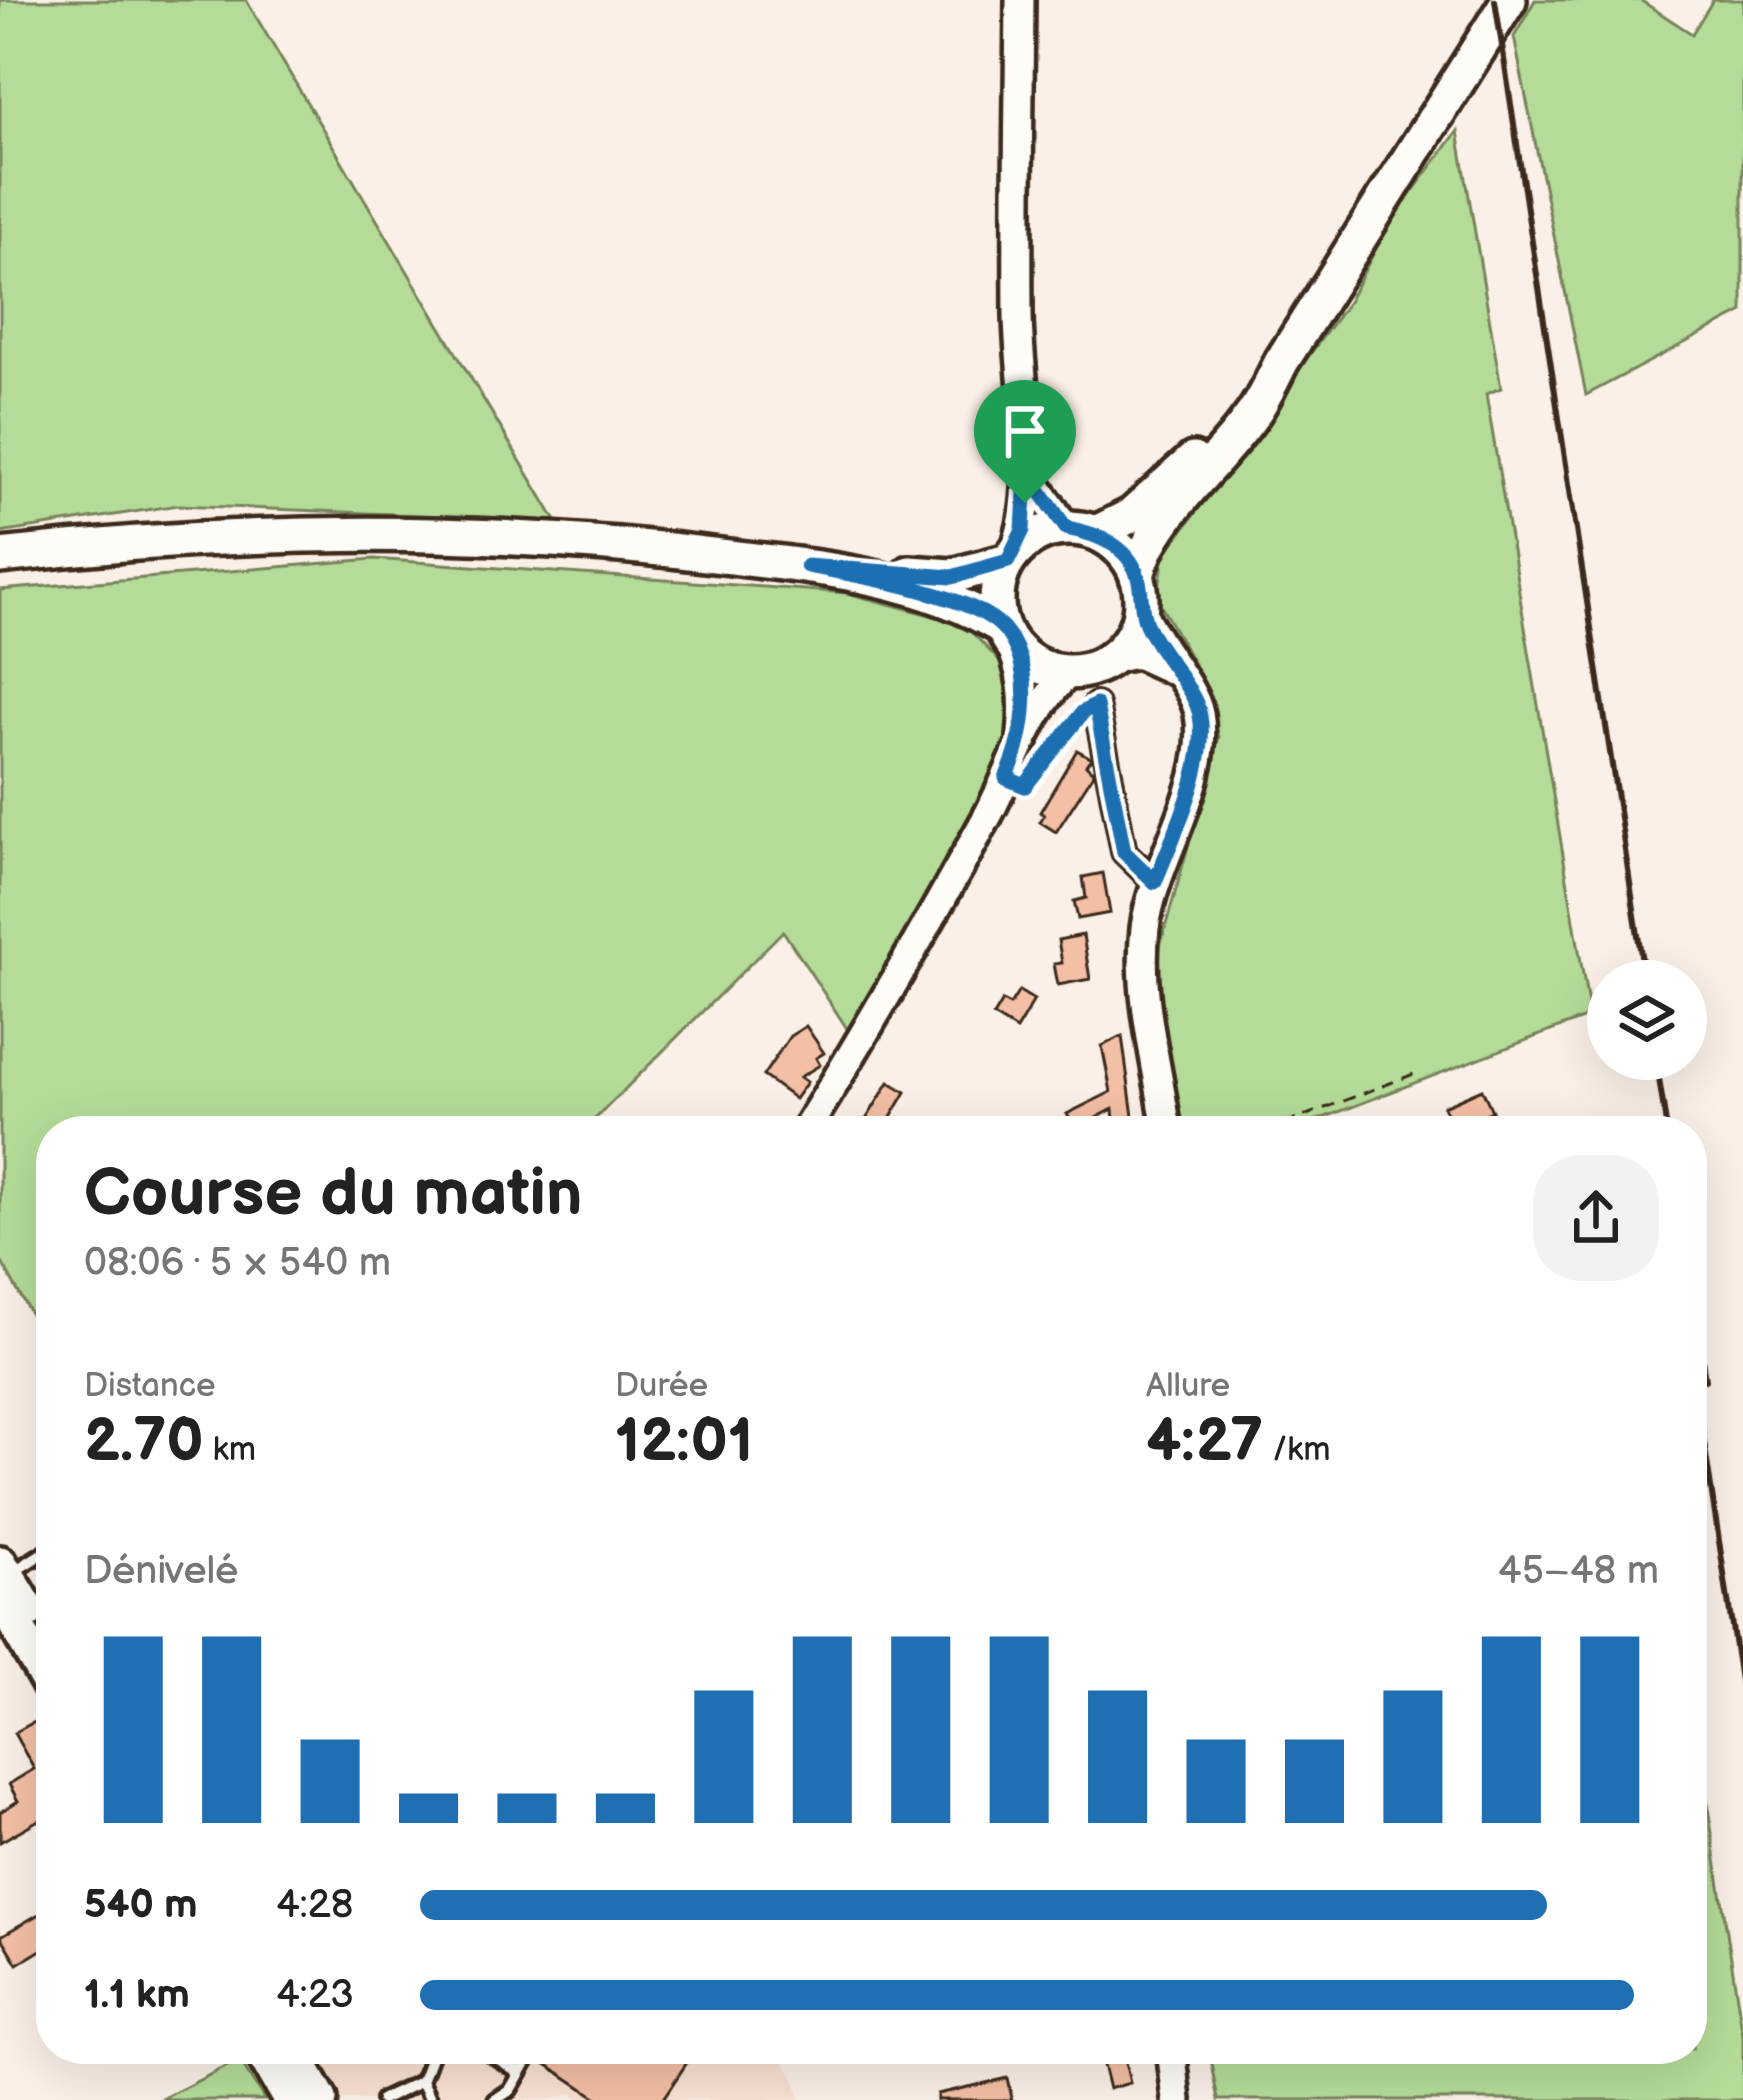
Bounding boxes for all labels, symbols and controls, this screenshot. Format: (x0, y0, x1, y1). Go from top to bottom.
pin (974, 380, 1076, 503)
icon: arrive (992, 398, 1058, 464)
map controls (1587, 960, 1707, 1080)
button: layers (1587, 960, 1707, 1080)
text: Course du matin (84, 1155, 583, 1234)
button: share (1533, 1155, 1659, 1281)
text: 08:06 · 5 × 540 m (84, 1240, 391, 1287)
text: Distance (84, 1366, 216, 1406)
text: Durée (615, 1366, 708, 1406)
text: Allure (1146, 1366, 1230, 1406)
text: 2.70 (84, 1406, 204, 1478)
text: 12:01 (615, 1406, 753, 1478)
text: 4:27 (1146, 1406, 1263, 1478)
text: km (204, 1430, 256, 1470)
text: /km (1263, 1430, 1331, 1470)
text: Dénivelé (84, 1548, 238, 1595)
text: 45–48 m (1498, 1548, 1659, 1595)
text: 540 m (84, 1882, 198, 1929)
text: 4:28 (276, 1882, 353, 1929)
text: 1.1 km (84, 1972, 190, 2019)
text: 4:23 (276, 1972, 354, 2019)

